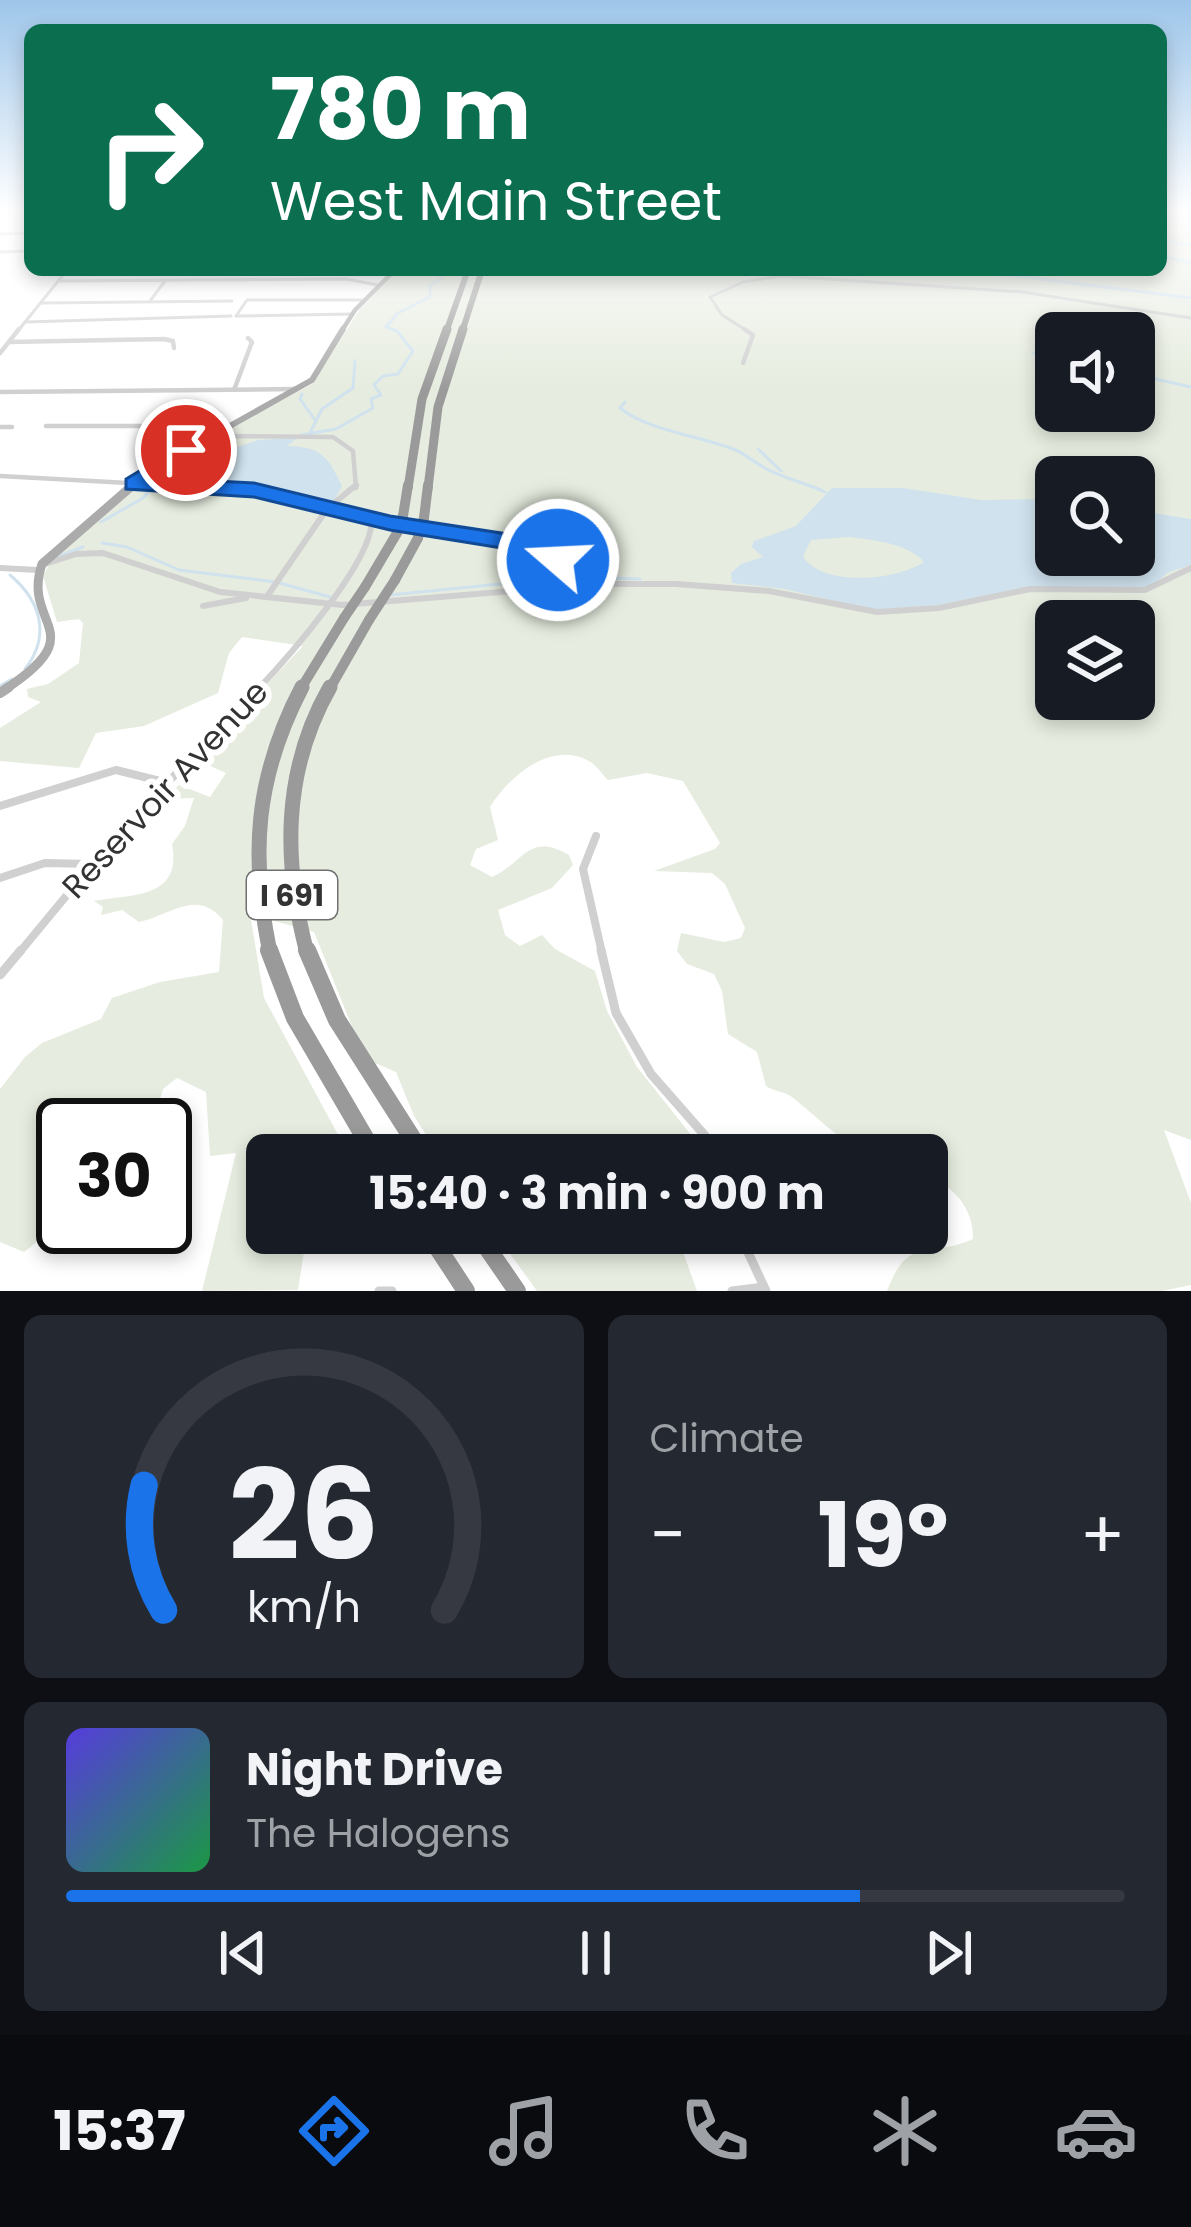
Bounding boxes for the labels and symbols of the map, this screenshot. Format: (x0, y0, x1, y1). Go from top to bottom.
pin (135, 399, 237, 501)
position arrow (495, 497, 621, 623)
street label: Reservoir Avenue (51, 669, 279, 909)
road number: I 691 (247, 871, 337, 919)
speed limit sign: 30 (36, 1098, 192, 1254)

